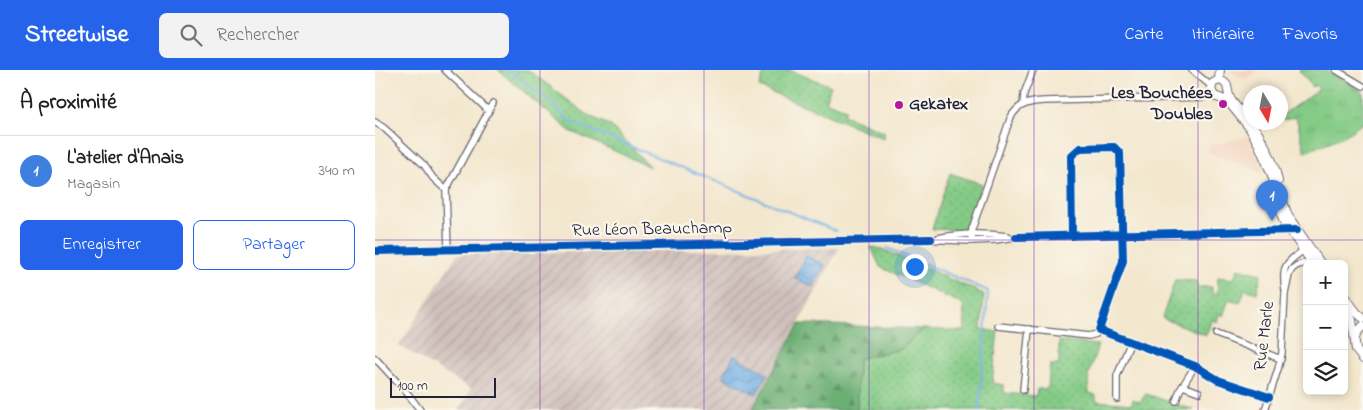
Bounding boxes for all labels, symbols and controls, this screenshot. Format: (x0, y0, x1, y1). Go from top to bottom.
search box (159, 13, 509, 58)
text: Streetwise (25, 18, 129, 53)
icon: search (177, 21, 205, 49)
text: Rechercher (217, 22, 299, 49)
text: Carte (1124, 22, 1164, 48)
text: Itinéraire (1192, 22, 1254, 48)
text: Favoris (1282, 22, 1338, 48)
place label: Les Bouchées Doubles (1111, 81, 1213, 128)
north arrow (1243, 85, 1288, 130)
text: À proximité (20, 88, 117, 118)
place label: Gekatex (909, 92, 968, 118)
marker: Les Bouchées Doubles (1217, 98, 1229, 110)
marker: Gekatex (893, 99, 905, 111)
text: L'atelier d'Anais (67, 145, 184, 172)
text: 1 (33, 159, 39, 183)
text: 340 m (318, 159, 355, 183)
text: Magasin (67, 172, 120, 196)
pin: 1 (1256, 180, 1288, 221)
street label: Rue Léon Beauchamp (572, 216, 733, 244)
button: Enregistrer (20, 220, 183, 270)
button: Partager (193, 220, 355, 270)
your location (902, 254, 928, 280)
map controls (1303, 260, 1348, 395)
button: + (1303, 260, 1348, 305)
street label: Rue Marle (1248, 299, 1282, 372)
button: − (1303, 305, 1348, 350)
button: layers (1303, 350, 1348, 395)
scale bar (390, 375, 496, 398)
text: 100 m (397, 376, 428, 397)

